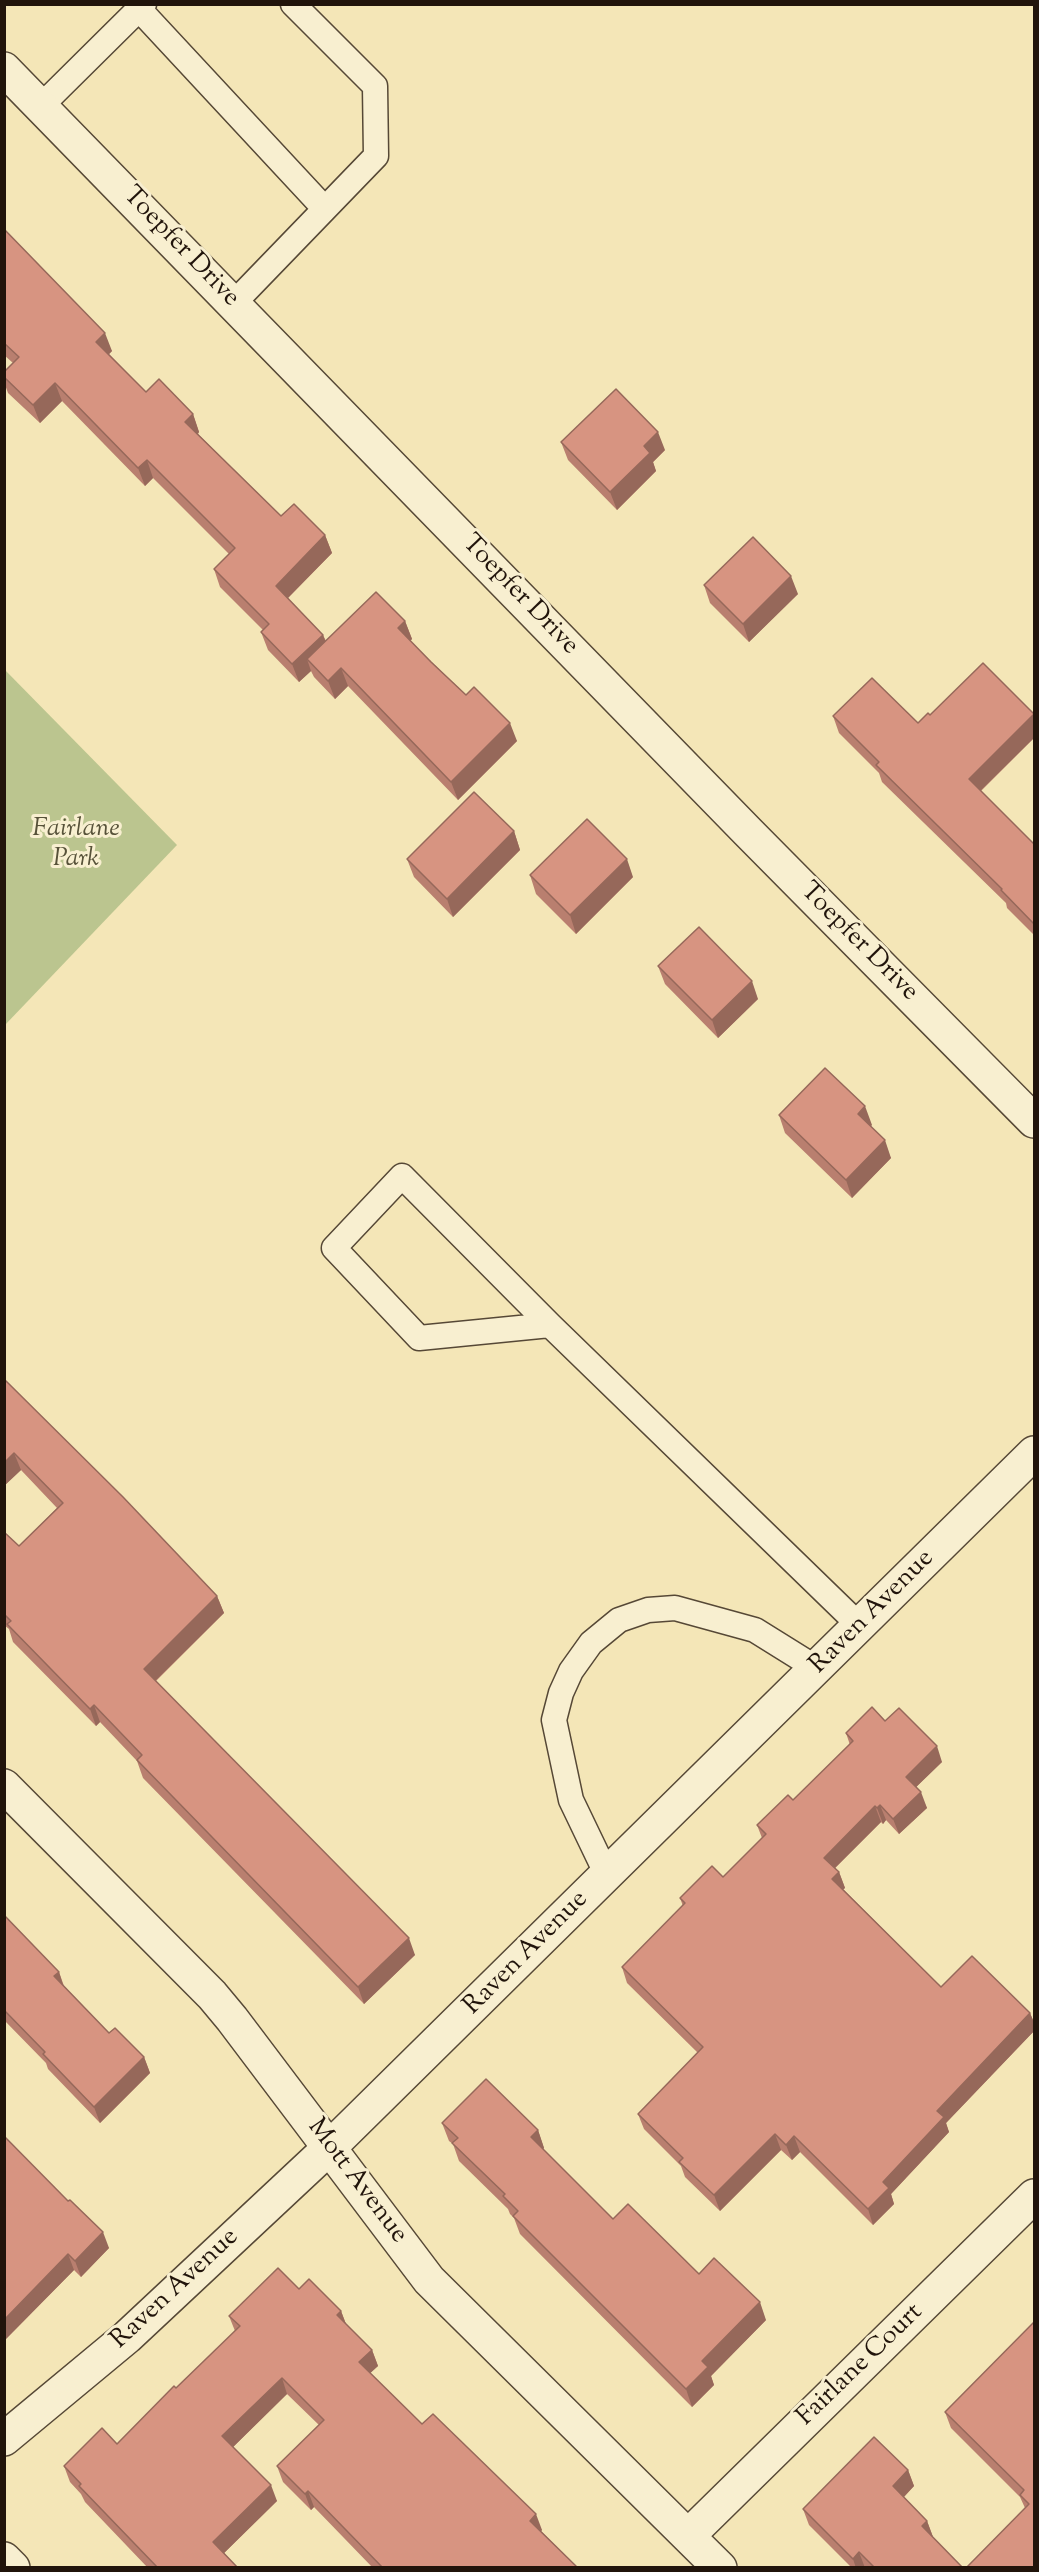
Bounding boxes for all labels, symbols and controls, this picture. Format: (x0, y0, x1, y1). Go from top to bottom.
street label: Toepfer Drive (115, 181, 245, 315)
street label: Toepfer Drive (454, 529, 584, 663)
park label: Fairlane Park (32, 815, 120, 876)
street label: Toepfer Drive (792, 877, 924, 1009)
street label: Raven Avenue (804, 1544, 942, 1682)
street label: Raven Avenue (458, 1885, 596, 2023)
street label: Mott Avenue (299, 2114, 413, 2250)
street label: Raven Avenue (106, 2223, 246, 2357)
street label: Fairlane Court (792, 2298, 930, 2434)

